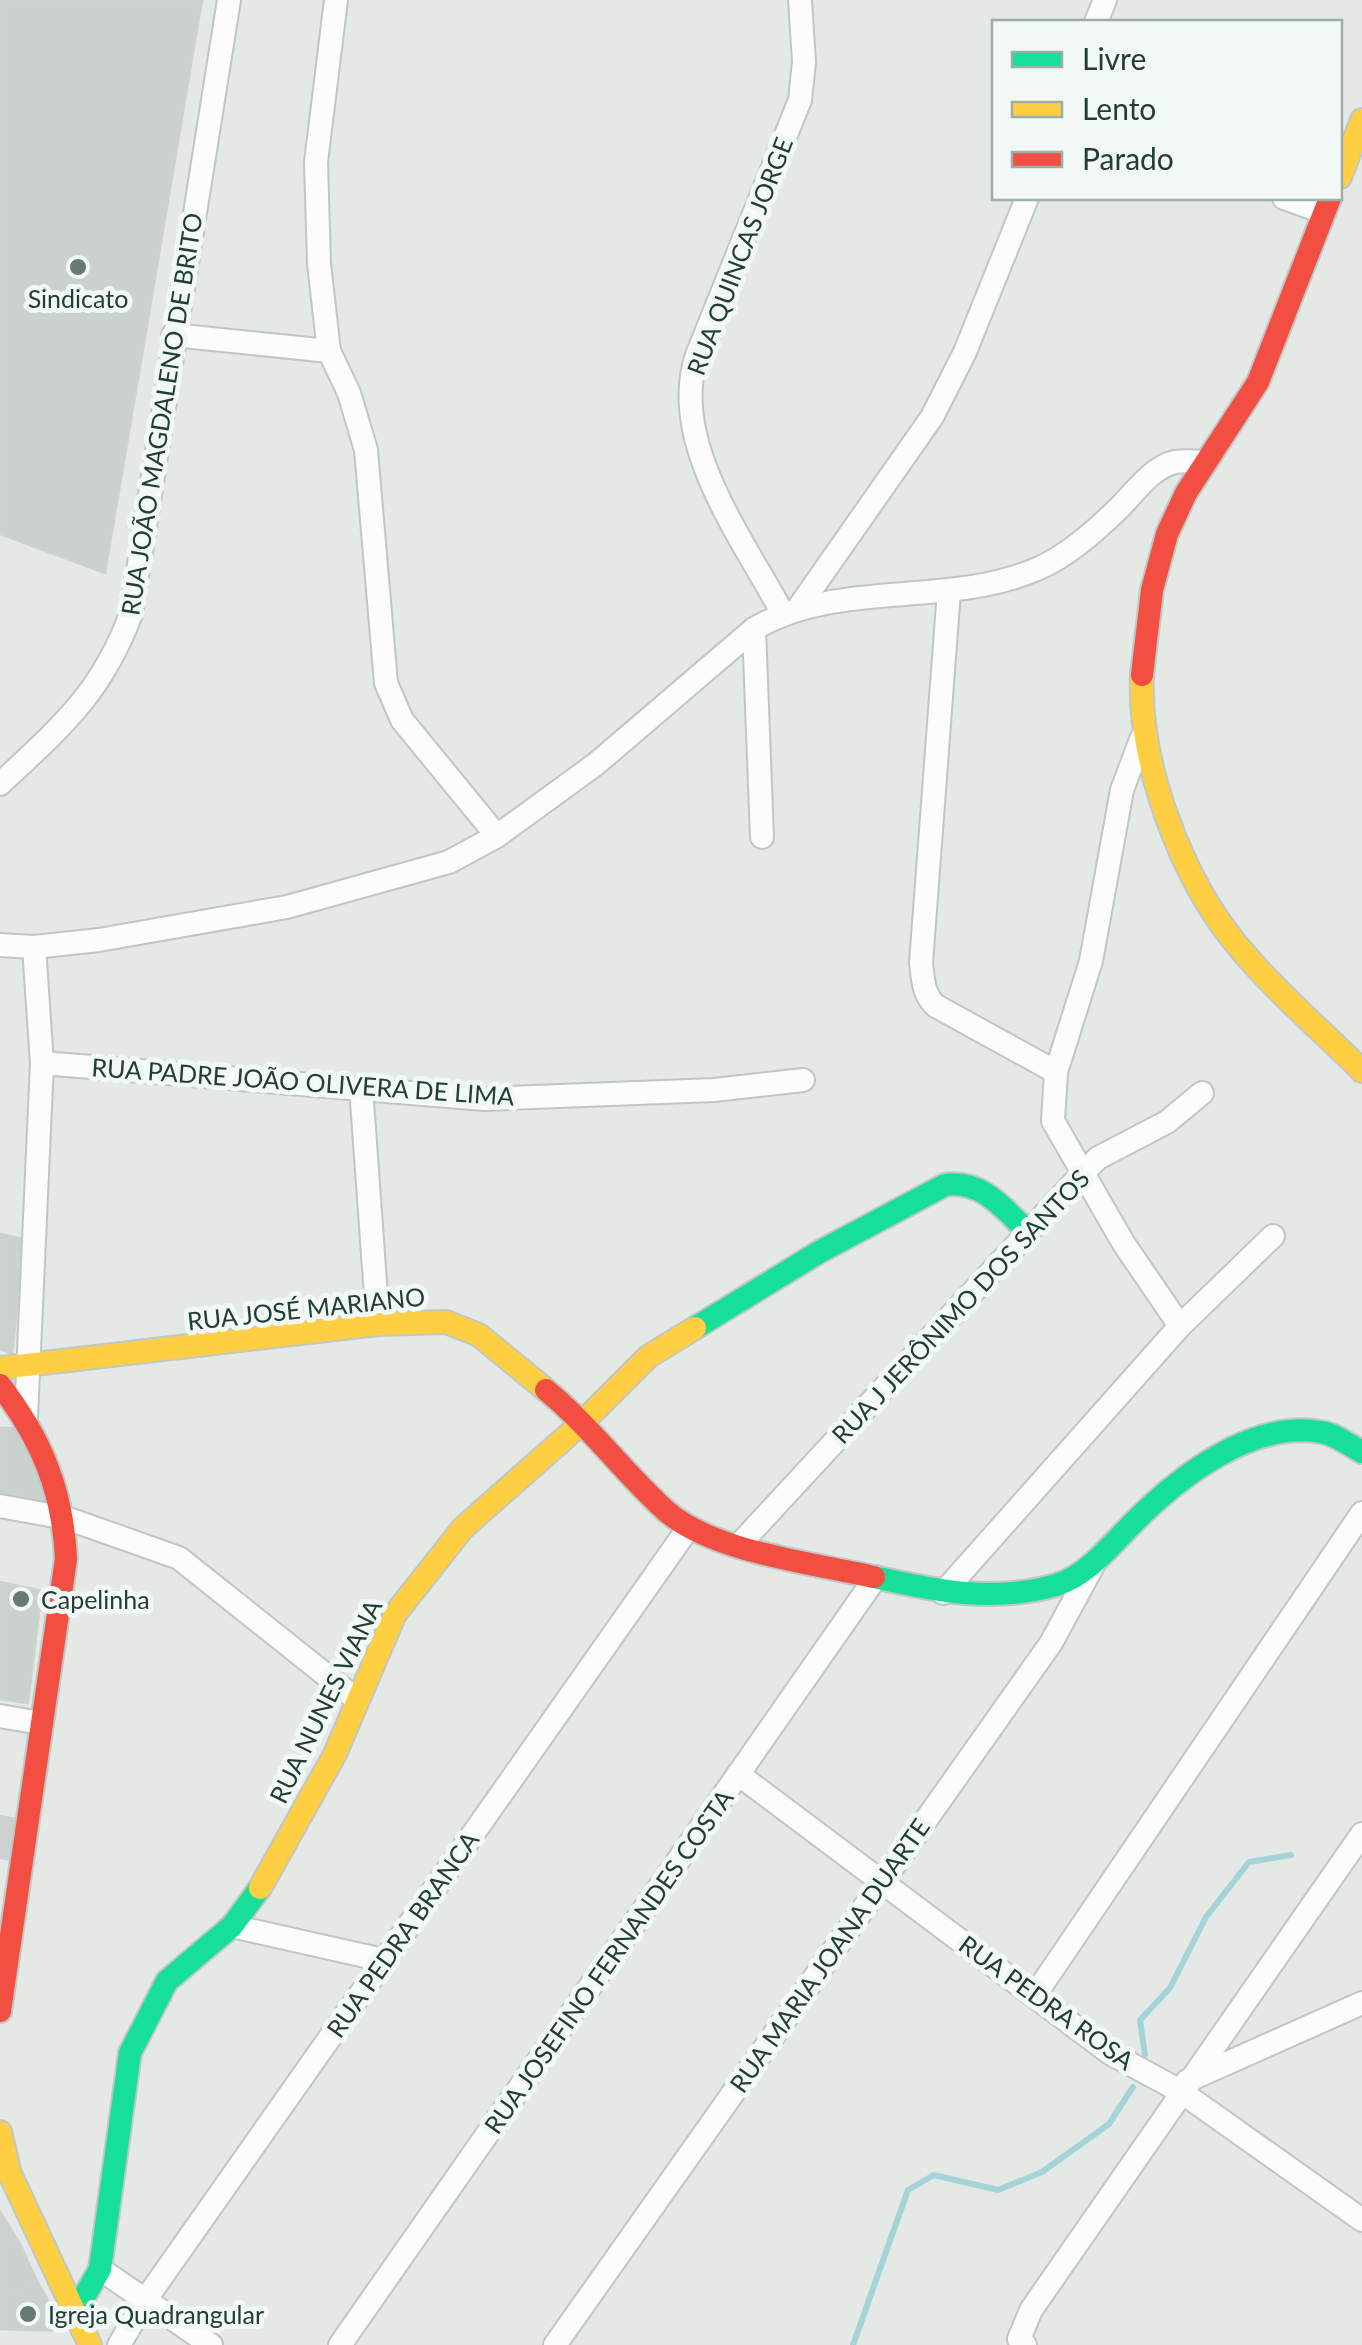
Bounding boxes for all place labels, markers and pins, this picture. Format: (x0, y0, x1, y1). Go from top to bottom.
marker: Sindicato (67, 256, 89, 278)
place label: Sindicato (28, 283, 128, 313)
place label: Capelinha (41, 1584, 150, 1614)
marker: Capelinha (10, 1588, 32, 1610)
place label: Igreja Quadrangular (48, 2299, 264, 2329)
marker: Igreja Quadrangular (17, 2303, 39, 2325)

